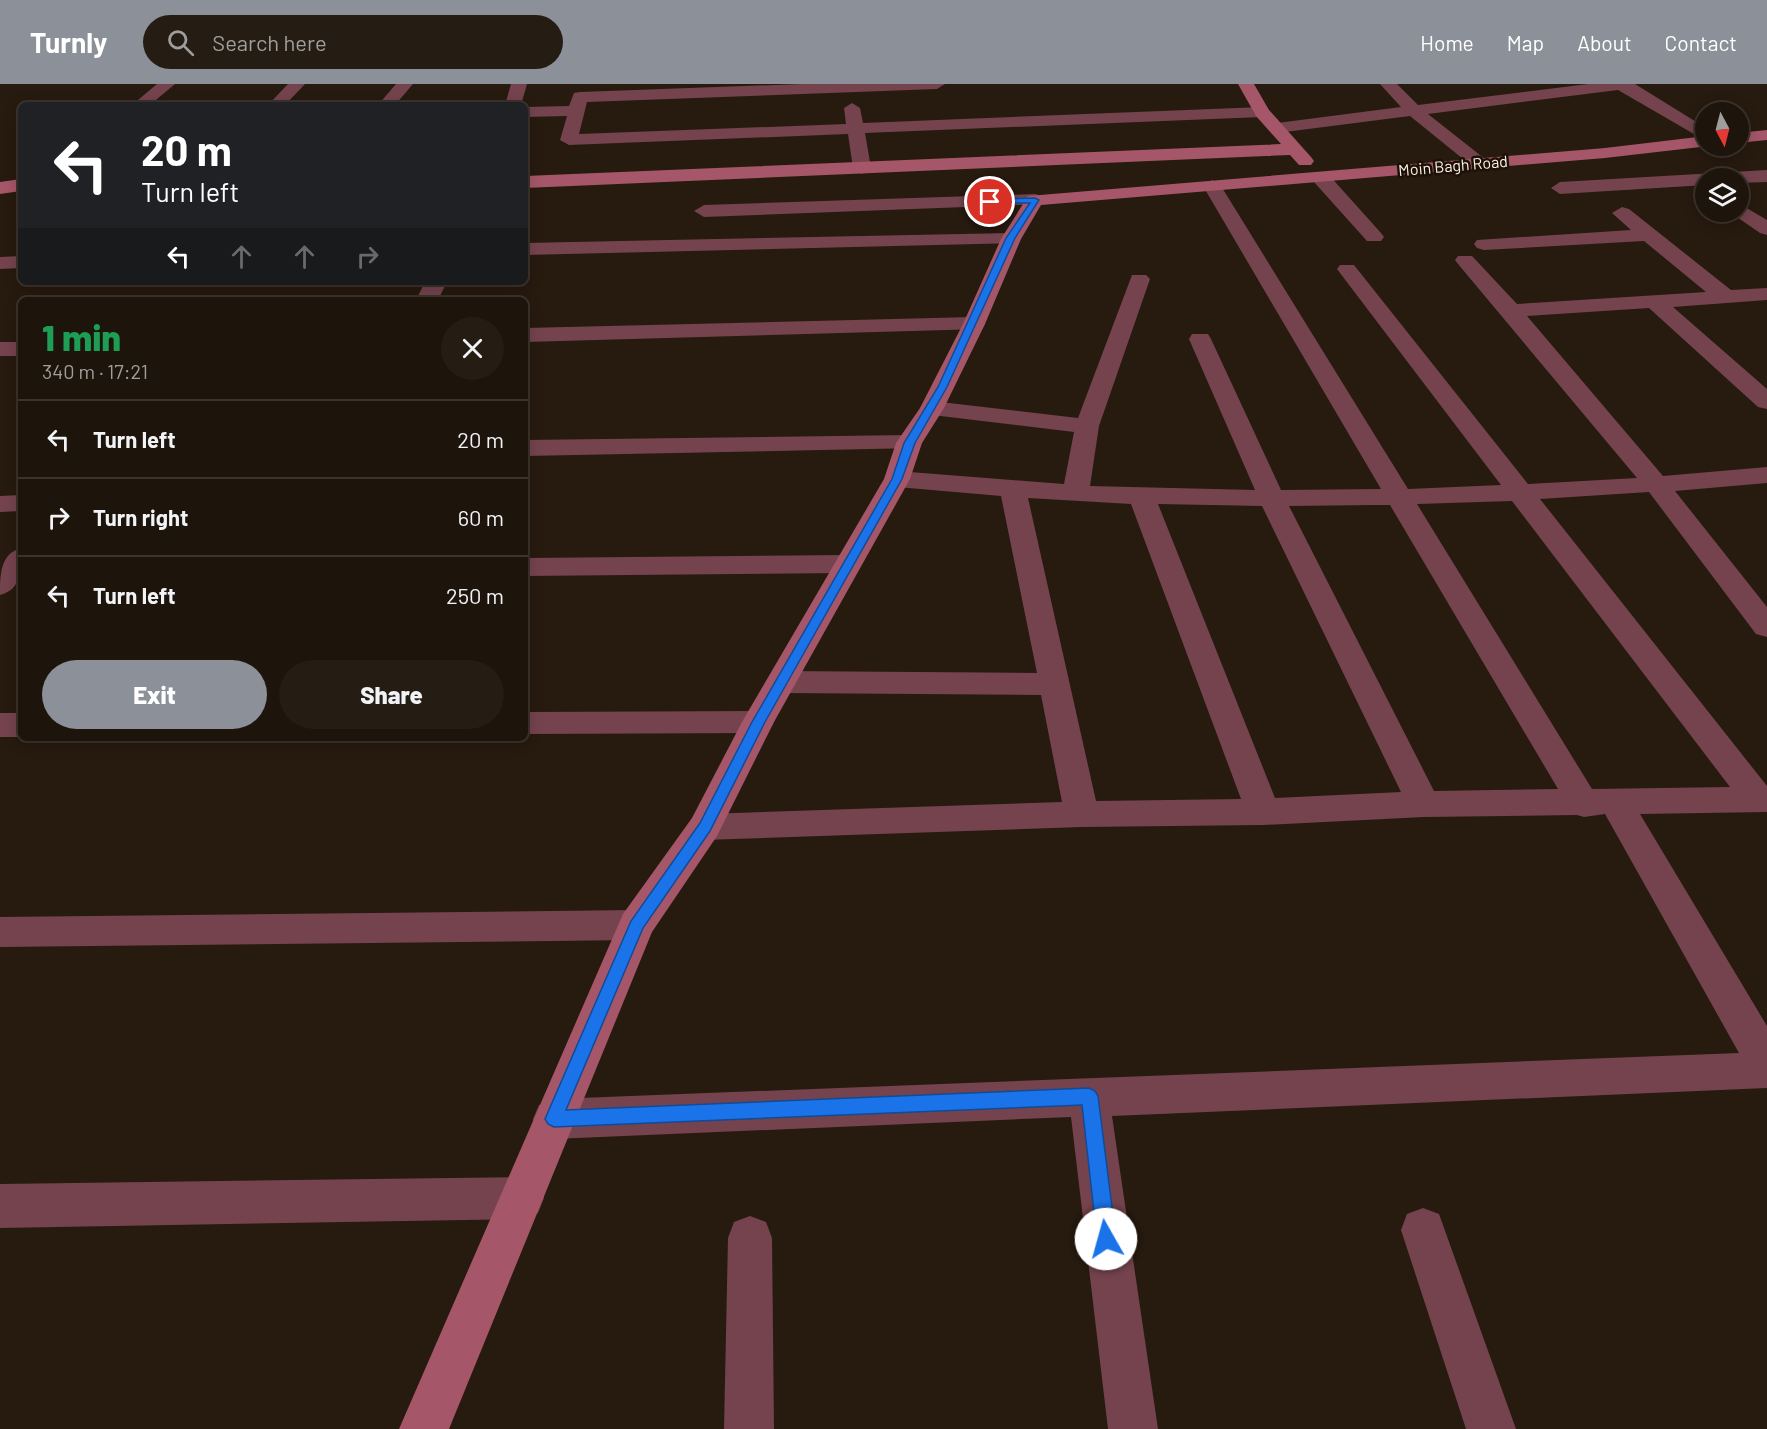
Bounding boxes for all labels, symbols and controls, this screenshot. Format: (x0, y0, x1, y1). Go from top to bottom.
search box (143, 15, 563, 69)
text: Turnly (30, 25, 107, 59)
icon: search (164, 26, 197, 59)
text: Search here (212, 29, 327, 55)
text: Home (1420, 30, 1474, 55)
text: Map (1507, 30, 1544, 55)
text: About (1577, 30, 1632, 55)
text: Contact (1665, 30, 1737, 55)
north arrow (1695, 102, 1749, 156)
map controls (1695, 102, 1749, 222)
text: 20 m (141, 124, 232, 174)
icon: left (42, 126, 120, 204)
street label: Moin Bagh Road (1397, 151, 1509, 179)
button: layers (1695, 168, 1749, 222)
text: Turn left (141, 175, 239, 207)
pin (964, 176, 1015, 227)
icon: arrive (973, 185, 1006, 218)
icon: left (162, 240, 195, 273)
icon: ahead (225, 240, 258, 273)
icon: ahead (288, 240, 321, 273)
icon: right (351, 240, 384, 273)
text: 1 min (42, 315, 121, 358)
button: close (441, 317, 504, 380)
text: 340 m · 17:21 (42, 359, 148, 383)
icon: left (42, 423, 75, 456)
text: Turn left (93, 426, 176, 452)
text: 20 m (457, 426, 504, 452)
icon: right (42, 501, 75, 534)
text: Turn right (93, 504, 188, 530)
text: 60 m (458, 504, 504, 530)
icon: left (42, 579, 75, 612)
text: Turn left (93, 582, 176, 608)
text: 250 m (446, 582, 504, 608)
button: Exit (42, 660, 267, 729)
button: Share (279, 660, 504, 729)
position arrow (1074, 1207, 1138, 1271)

